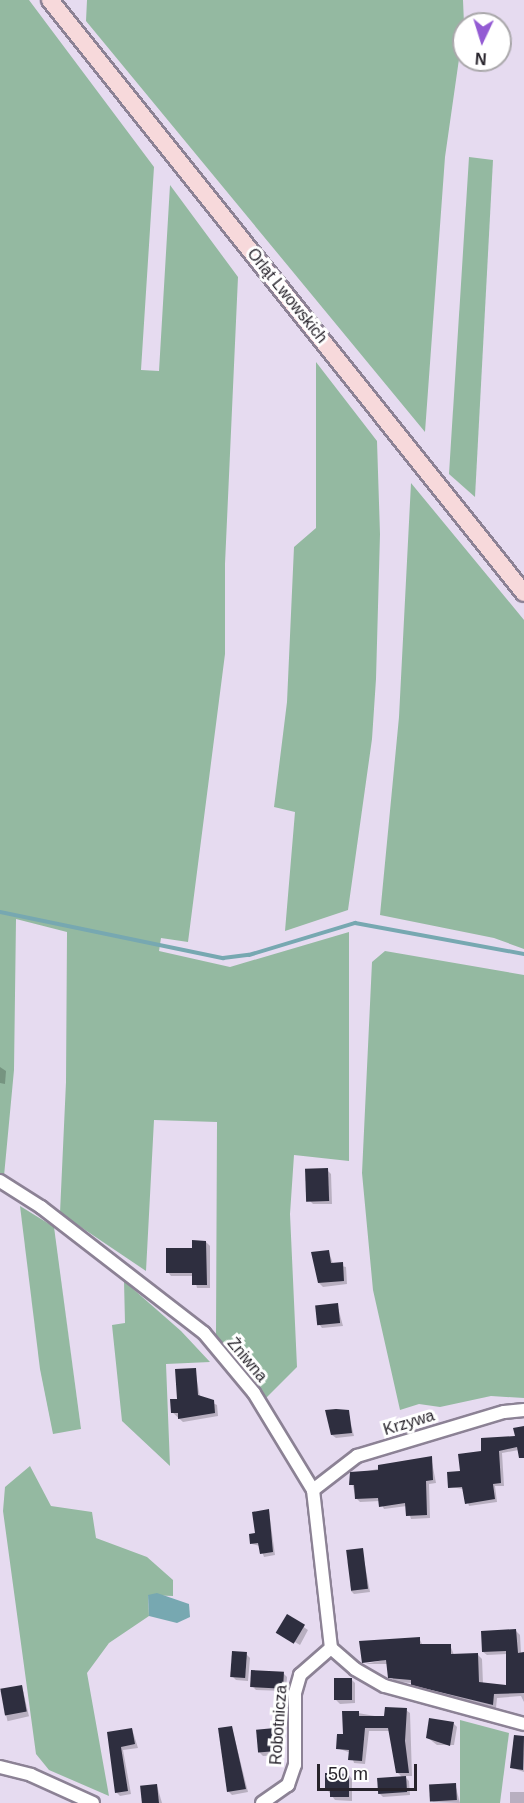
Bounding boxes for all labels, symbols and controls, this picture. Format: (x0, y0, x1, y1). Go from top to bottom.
north arrow (452, 12, 512, 72)
text: N (474, 50, 487, 67)
street label: Orląt Lwowskich (243, 245, 331, 347)
street label: Żniwna (223, 1334, 271, 1386)
street label: Krzywa (381, 1406, 437, 1440)
street label: Robotnicza (267, 1684, 291, 1766)
scale bar (320, 1752, 420, 1790)
text: 50 m (328, 1764, 368, 1784)

